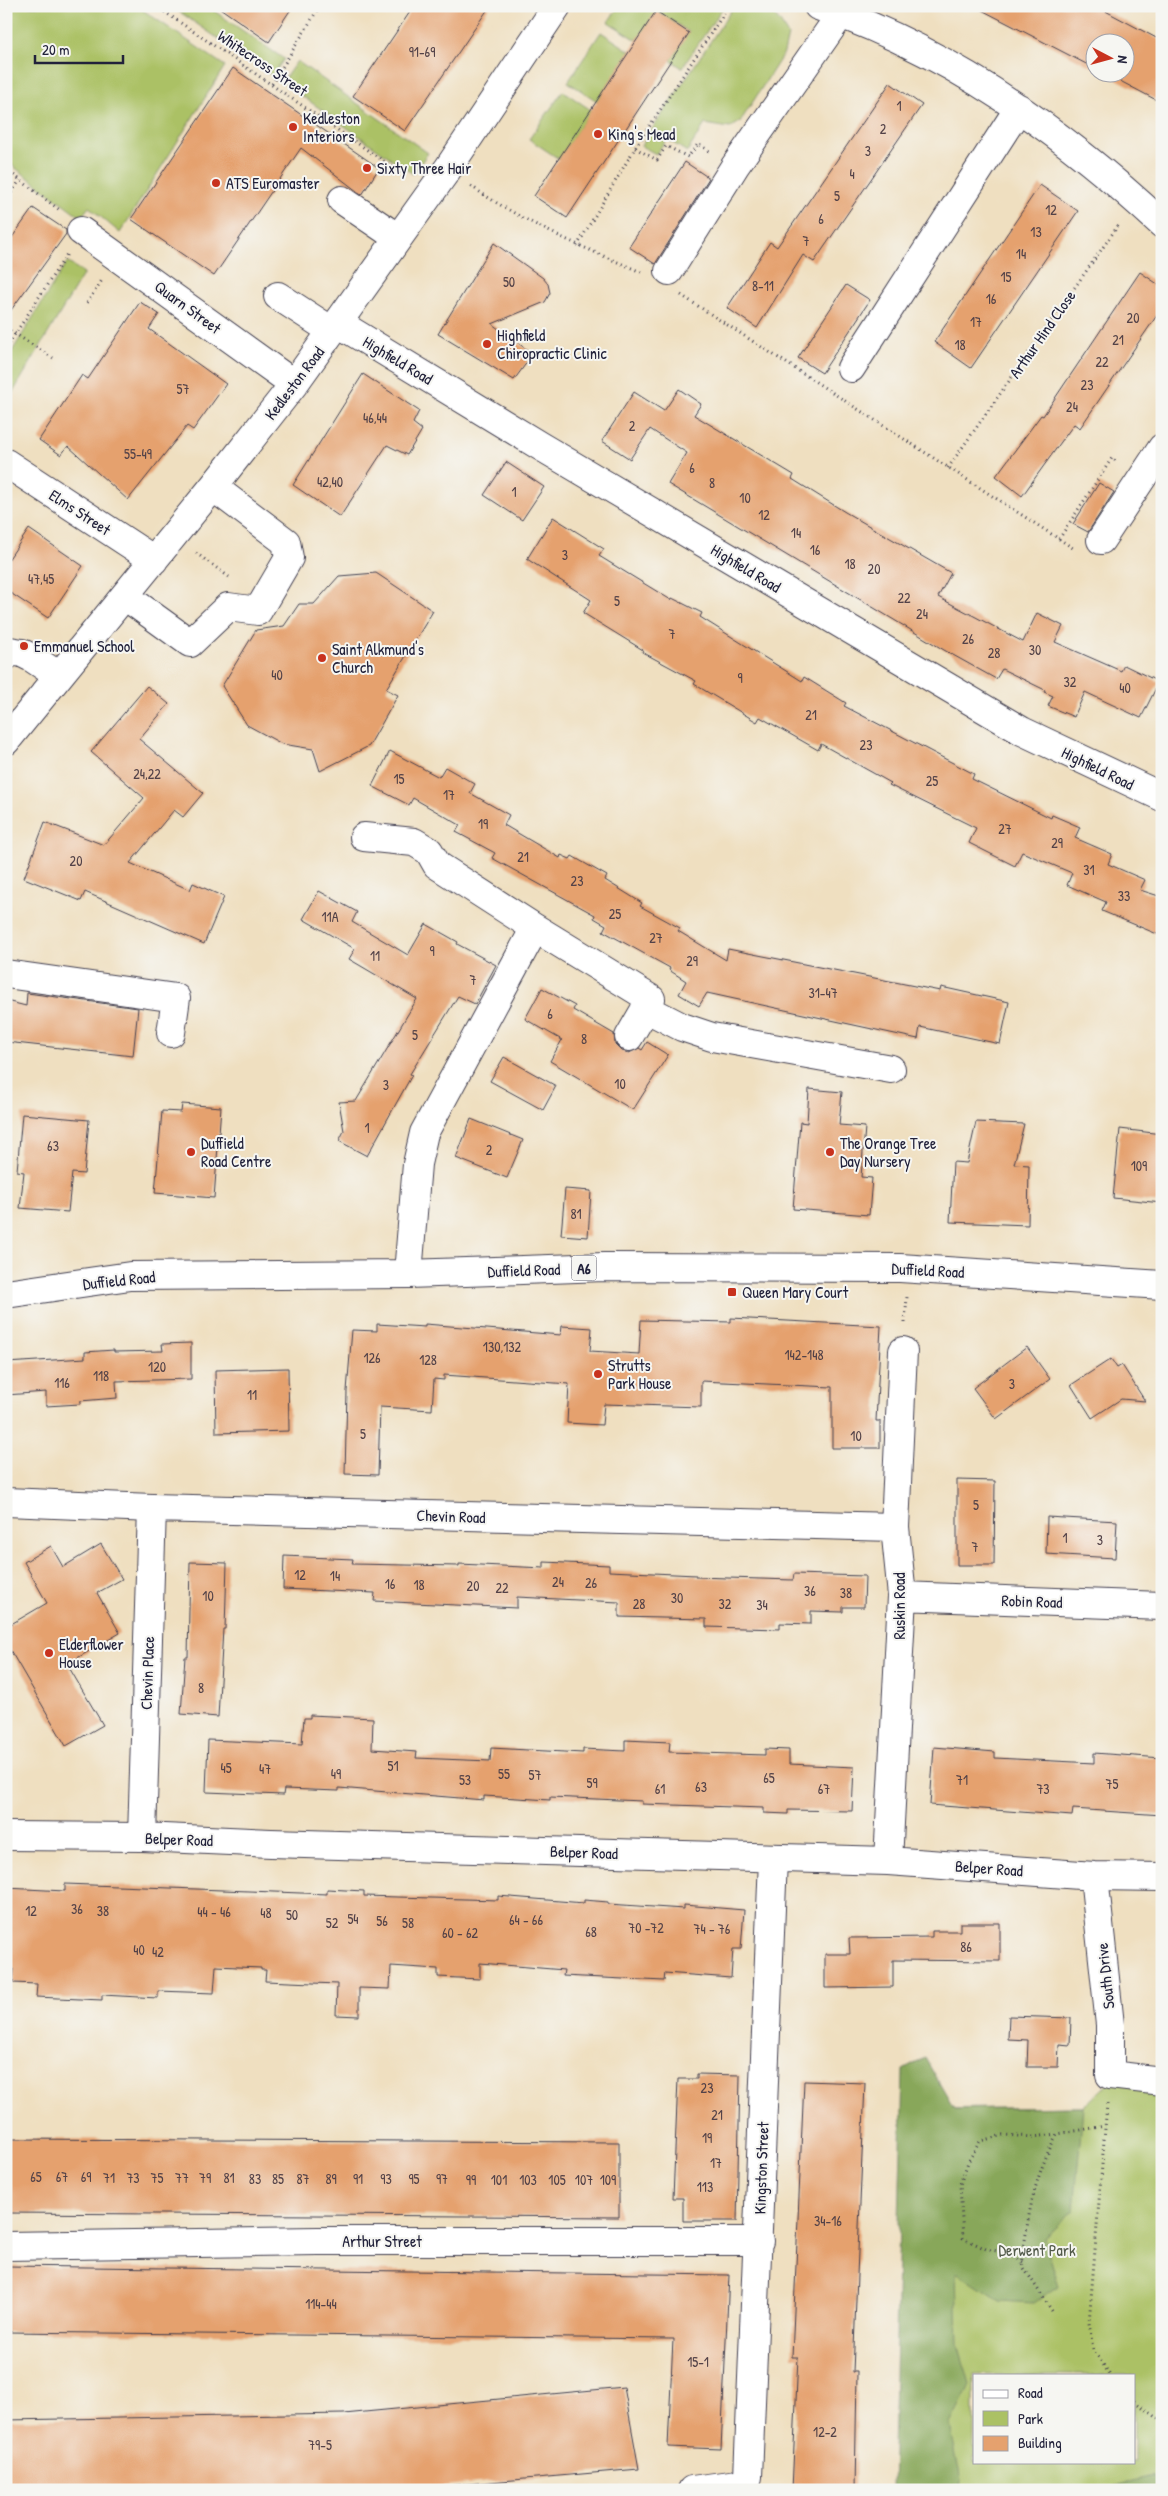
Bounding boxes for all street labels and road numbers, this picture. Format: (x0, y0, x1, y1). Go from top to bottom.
street label: Whitecross Street (214, 25, 313, 101)
street label: Quarn Street (150, 275, 226, 339)
street label: Arthur Hind Close (1004, 285, 1081, 382)
street label: Highfield Road (359, 330, 437, 390)
street label: Kedleston Road (259, 342, 329, 424)
street label: Elms Street (45, 484, 115, 540)
street label: Highfield Road (707, 538, 785, 598)
street label: Highfield Road (1058, 741, 1138, 795)
road number: A6 (572, 1256, 596, 1280)
street label: Duffield Road (891, 1257, 965, 1283)
street label: Duffield Road (487, 1258, 561, 1282)
street label: Duffield Road (82, 1265, 156, 1295)
street label: Chevin Road (416, 1504, 486, 1528)
street label: Ruskin Road (888, 1572, 910, 1640)
street label: Robin Road (1001, 1589, 1063, 1613)
street label: Chevin Place (135, 1635, 159, 1710)
street label: Belper Road (145, 1827, 213, 1851)
street label: Belper Road (550, 1840, 618, 1864)
street label: Belper Road (954, 1855, 1024, 1881)
street label: South Drive (1091, 1941, 1119, 2010)
street label: Kingston Street (748, 2121, 774, 2215)
street label: Arthur Street (342, 2230, 422, 2252)

